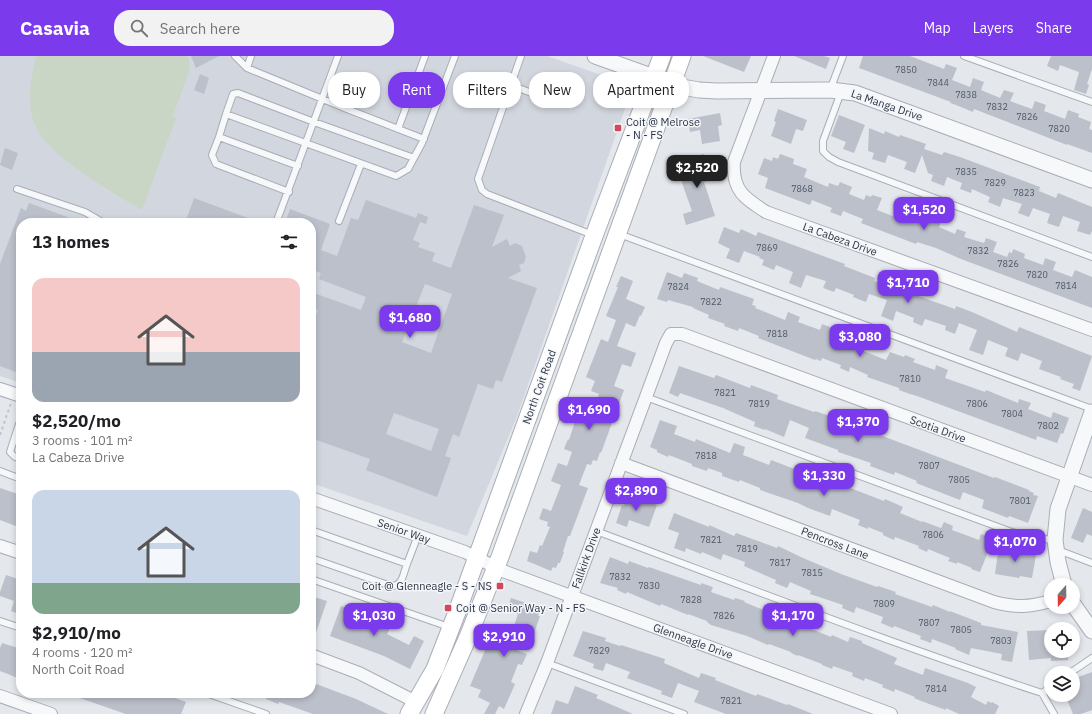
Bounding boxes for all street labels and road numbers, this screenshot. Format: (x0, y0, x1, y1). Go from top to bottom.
street label: La Manga Drive (849, 86, 925, 124)
street label: La Cabeza Drive (801, 219, 879, 259)
street label: North Coit Road (519, 348, 559, 426)
street label: Scotia Drive (908, 412, 968, 446)
street label: Senior Way (376, 515, 433, 547)
street label: Pencross Lane (799, 524, 871, 562)
street label: Fallkirk Drive (568, 526, 604, 590)
street label: Glenneagle Drive (651, 620, 735, 662)

